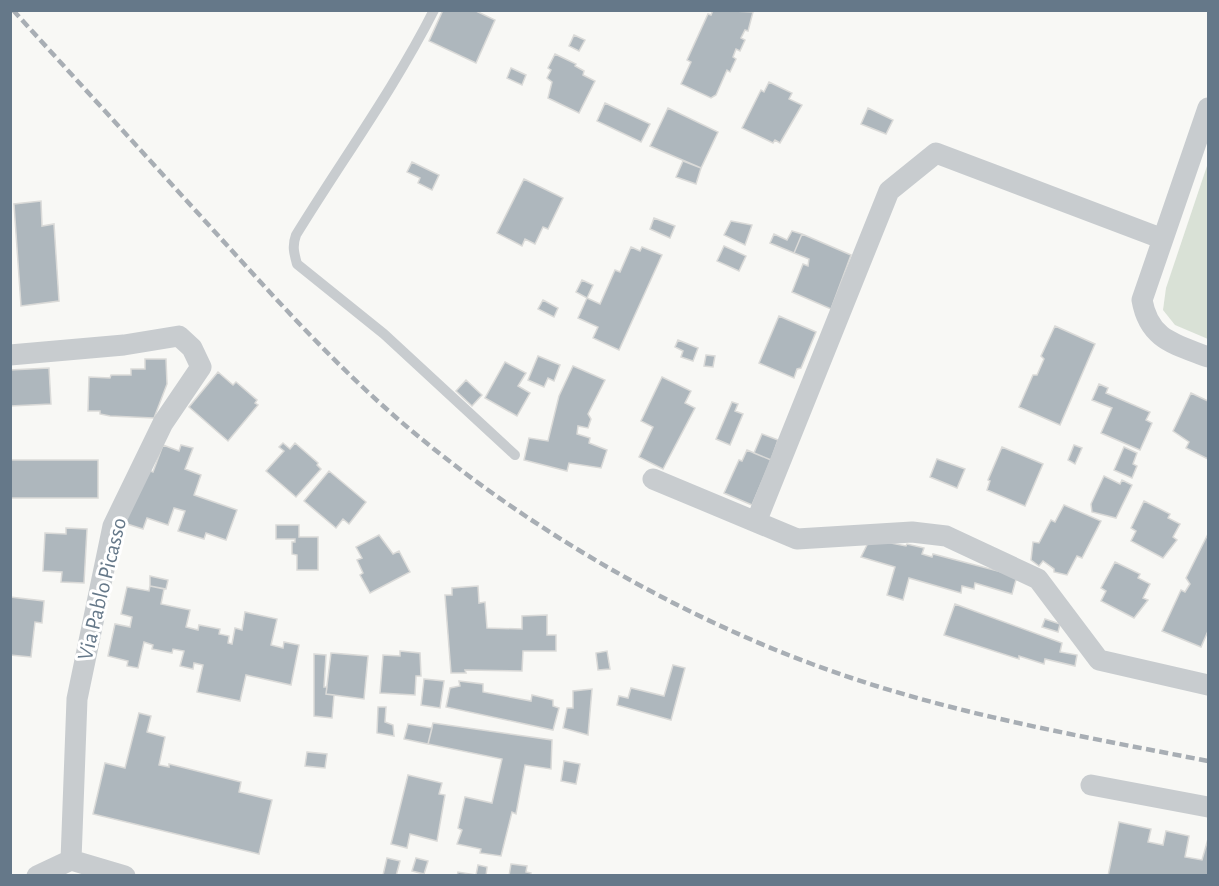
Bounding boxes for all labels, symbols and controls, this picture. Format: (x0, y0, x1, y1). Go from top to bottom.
street label: Via Pablo Picasso (74, 516, 130, 662)

